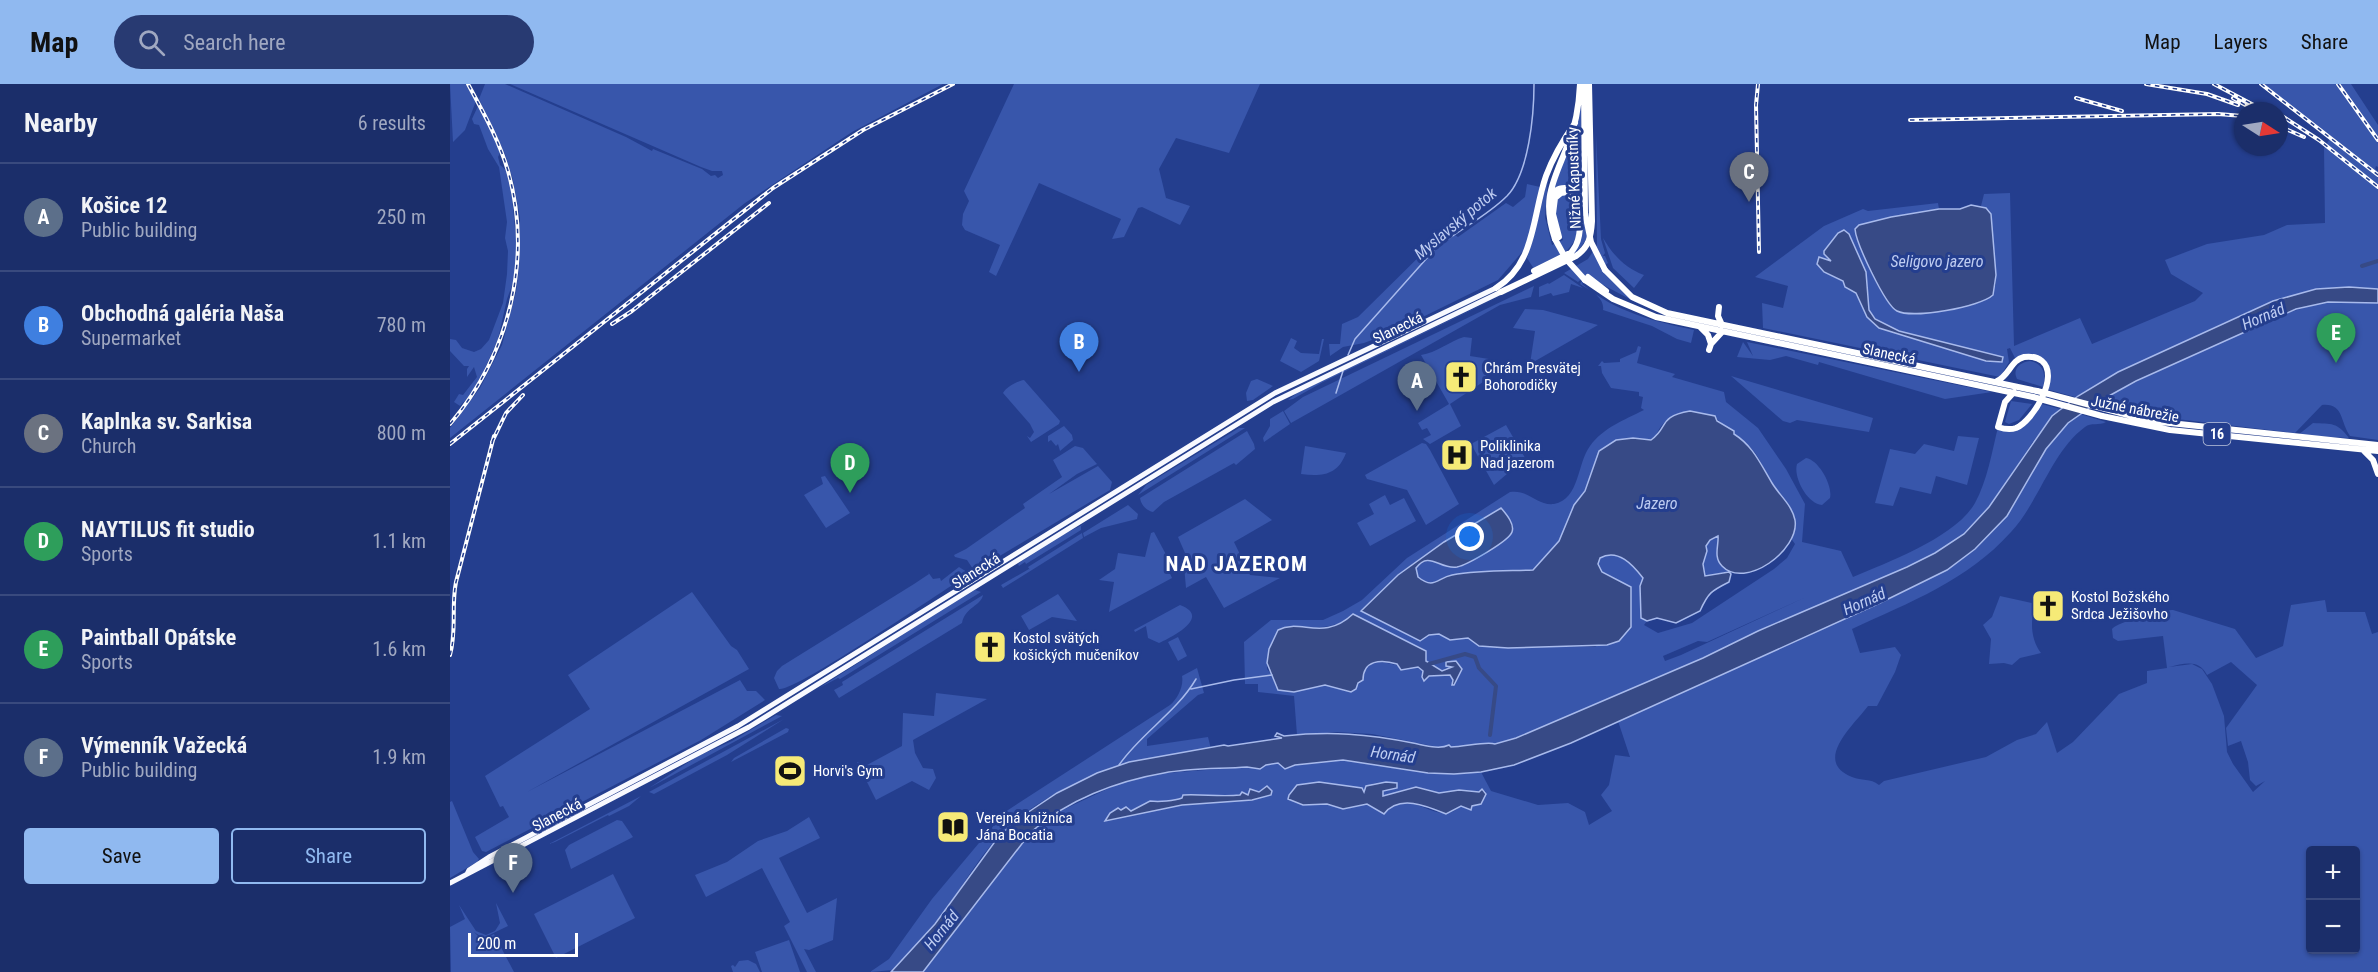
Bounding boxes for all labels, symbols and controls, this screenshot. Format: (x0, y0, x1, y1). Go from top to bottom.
search box (114, 15, 534, 69)
text: Map (30, 26, 78, 59)
icon: search (135, 26, 168, 59)
text: Search here (183, 30, 286, 55)
text: Map (2144, 30, 2181, 54)
text: Layers (2214, 30, 2268, 54)
text: Share (2301, 30, 2348, 54)
north arrow (2234, 102, 2288, 156)
text: Nearby (24, 108, 98, 138)
text: 6 results (358, 111, 426, 135)
street label: Nižné Kapustníky (1563, 127, 1585, 229)
pin: C (1730, 152, 1768, 202)
water label: Myslavský potok (1410, 183, 1501, 263)
text: Košice 12 (81, 193, 167, 218)
text: A (38, 205, 49, 229)
text: 250 m (377, 205, 426, 229)
text: Public building (81, 218, 197, 242)
water label: Seligovo jazero (1891, 252, 1984, 271)
water label: Hornád (2239, 299, 2288, 334)
text: Obchodná galéria Naša (81, 301, 284, 326)
street label: Slanecká (1370, 308, 1426, 348)
text: B (38, 313, 49, 337)
text: 780 m (377, 313, 426, 337)
pin: E (2316, 314, 2356, 363)
pin: B (1060, 322, 1098, 372)
text: Supermarket (81, 326, 181, 350)
street label: Slanecká (1861, 340, 1917, 368)
church icon: Chrám Presvätej Bohorodičky (1443, 359, 1479, 395)
place label: Chrám Presvätej Bohorodičky (1484, 359, 1581, 394)
pin: A (1398, 362, 1436, 411)
street label: Južné nábrežie (2090, 392, 2180, 426)
text: Kaplnka sv. Sarkisa (81, 409, 252, 434)
text: C (38, 421, 49, 445)
text: 800 m (377, 421, 426, 445)
road number: 16 (2204, 423, 2230, 445)
text: Church (81, 434, 136, 458)
hospital icon: Poliklinika Nad jazerom (1439, 437, 1475, 473)
place label: Poliklinika Nad jazerom (1480, 437, 1555, 472)
pin: D (830, 444, 870, 493)
water label: Jazero (1636, 494, 1678, 513)
text: NAYTILUS fit studio (81, 517, 255, 542)
your location (1455, 522, 1484, 551)
text: D (38, 529, 49, 553)
text: 1.1 km (372, 529, 426, 553)
text: Sports (81, 542, 133, 566)
street label: Slanecká (949, 549, 1003, 593)
district label: NAD JAZEROM (1165, 552, 1309, 576)
water label: Hornád (1840, 584, 1889, 619)
church icon: Kostol Božského Srdca Ježišovho (2030, 588, 2066, 624)
place label: Kostol Božského Srdca Ježišovho (2071, 588, 2170, 623)
text: Paintball Opátske (81, 625, 236, 650)
church icon: Kostol svätých košických mučeníkov (972, 629, 1008, 665)
place label: Kostol svätých košických mučeníkov (1013, 629, 1140, 664)
text: E (39, 637, 48, 661)
text: 1.6 km (372, 637, 426, 661)
text: Sports (81, 650, 133, 674)
text: Výmenník Važecká (81, 733, 247, 758)
water label: Hornád (1369, 742, 1417, 767)
text: F (39, 745, 48, 769)
text: 1.9 km (372, 745, 426, 769)
sports icon: Horvi's Gym (772, 753, 808, 789)
text: Public building (81, 758, 197, 782)
place label: Horvi's Gym (813, 762, 883, 780)
street label: Slanecká (529, 794, 585, 836)
library icon: Verejná knižnica Jána Bocatia (935, 809, 971, 845)
place label: Verejná knižnica Jána Bocatia (976, 809, 1073, 844)
button: Save (24, 828, 219, 884)
button: Share (231, 828, 426, 884)
pin: F (494, 844, 532, 893)
map controls (2306, 846, 2360, 954)
button: + (2306, 846, 2360, 900)
button: − (2306, 900, 2360, 954)
water label: Hornád (920, 907, 963, 954)
scale bar (468, 930, 578, 958)
text: 200 m (477, 934, 516, 953)

